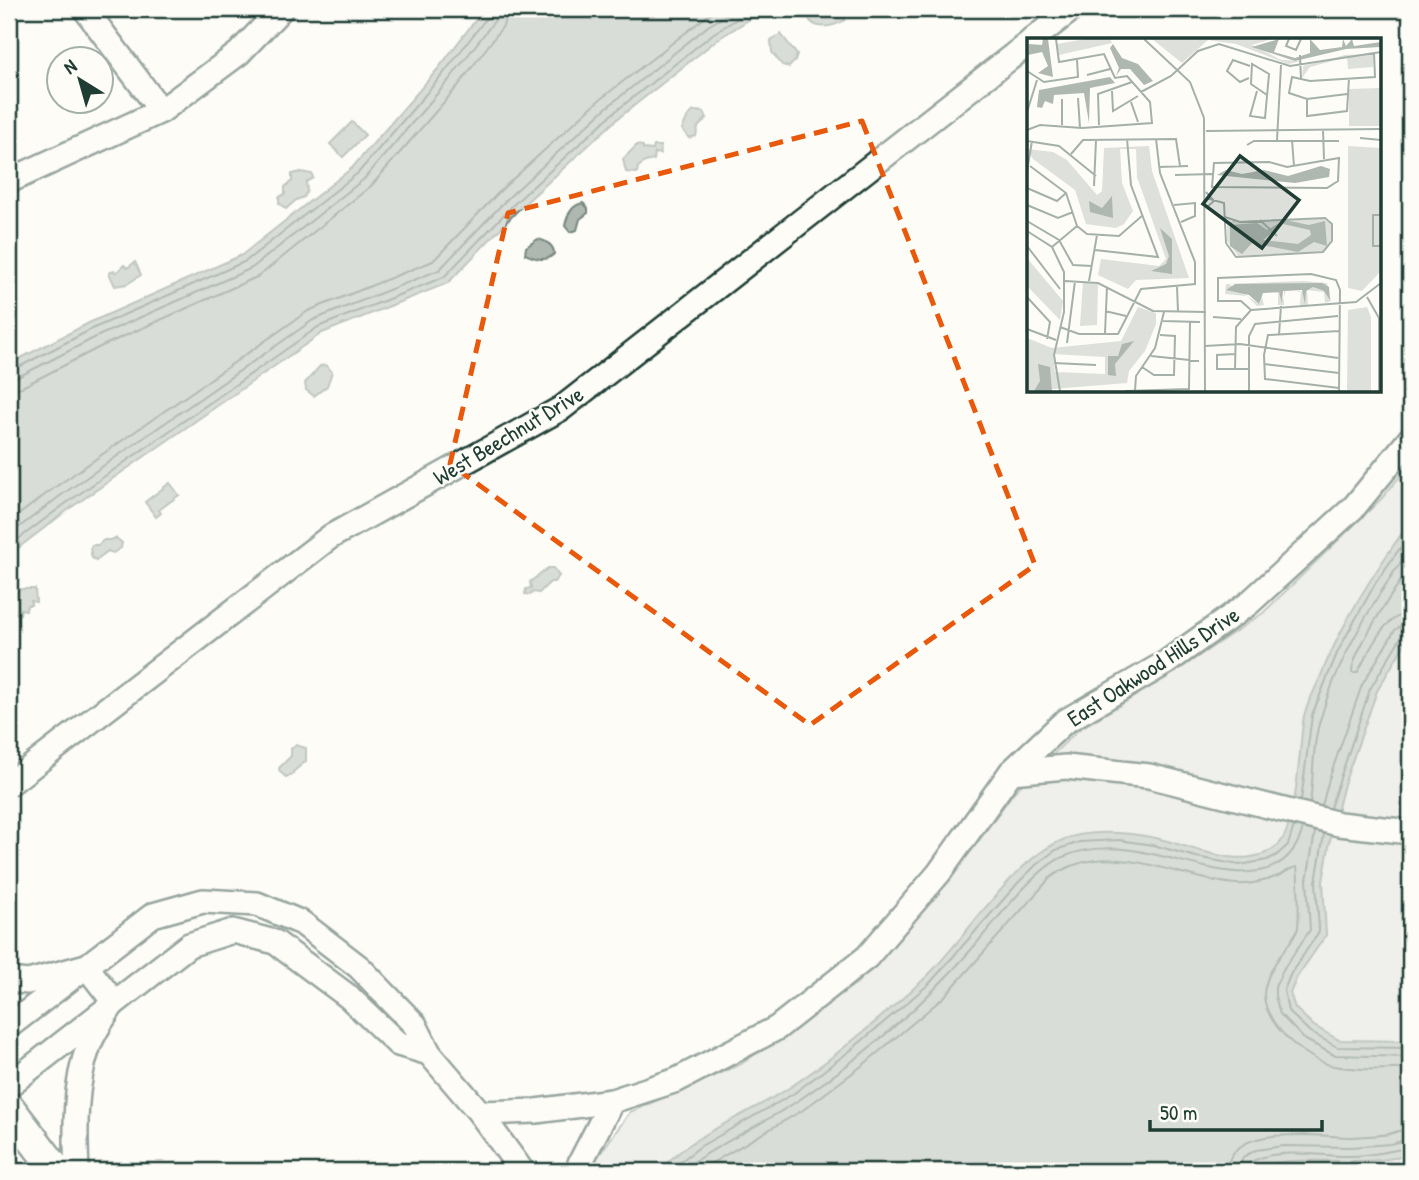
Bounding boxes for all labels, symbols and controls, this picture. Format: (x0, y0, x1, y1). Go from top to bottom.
inset map (1027, 38, 1380, 392)
north arrow (46, 46, 116, 116)
text: N (58, 53, 82, 80)
street label: West Beechnut Drive (427, 378, 589, 492)
street label: East Oakwood Hills Drive (1061, 599, 1245, 733)
scale bar (1150, 1089, 1321, 1133)
text: 50 m (1160, 1098, 1197, 1127)

